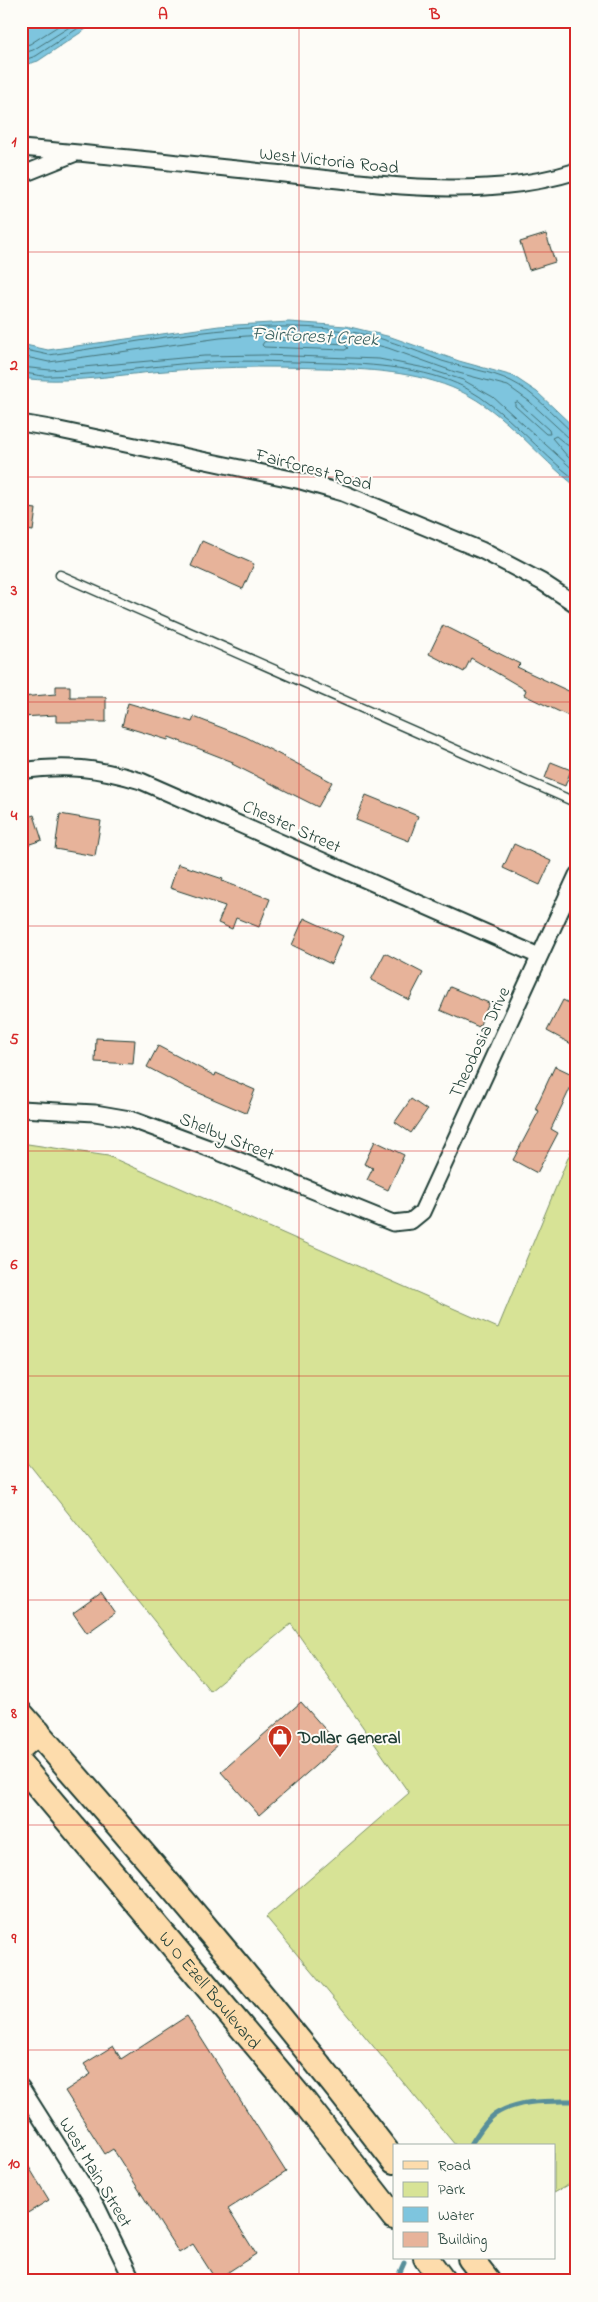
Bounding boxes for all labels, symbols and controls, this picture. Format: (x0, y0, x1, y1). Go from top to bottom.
text: A (158, 3, 168, 27)
text: B (429, 3, 441, 27)
text: 1 (11, 130, 17, 154)
street label: West Victoria Road (258, 142, 400, 182)
water label: Fairforest Creek (251, 321, 379, 354)
text: 2 (9, 354, 18, 378)
street label: Fairforest Road (252, 443, 374, 499)
text: 3 (10, 579, 18, 603)
street label: Chester Street (238, 795, 345, 861)
text: 4 (10, 804, 18, 828)
street label: Theodosia Drive (444, 982, 518, 1103)
text: 5 (9, 1028, 19, 1052)
street label: Shelby Street (175, 1107, 278, 1169)
text: 6 (9, 1253, 18, 1277)
text: 7 (11, 1478, 18, 1502)
text: 8 (10, 1702, 17, 1726)
shop icon: Dollar General (267, 1724, 293, 1758)
place label: Dollar General (297, 1726, 401, 1752)
text: 9 (11, 1927, 17, 1951)
street label: W O Ezell Boulevard (151, 1927, 266, 2056)
street label: West Main Street (51, 2113, 137, 2233)
legend (393, 2144, 556, 2260)
text: 10 (8, 2152, 20, 2176)
text: Road (438, 2155, 471, 2177)
text: Park (438, 2179, 466, 2201)
text: Water (438, 2205, 474, 2227)
text: Building (437, 2229, 487, 2252)

